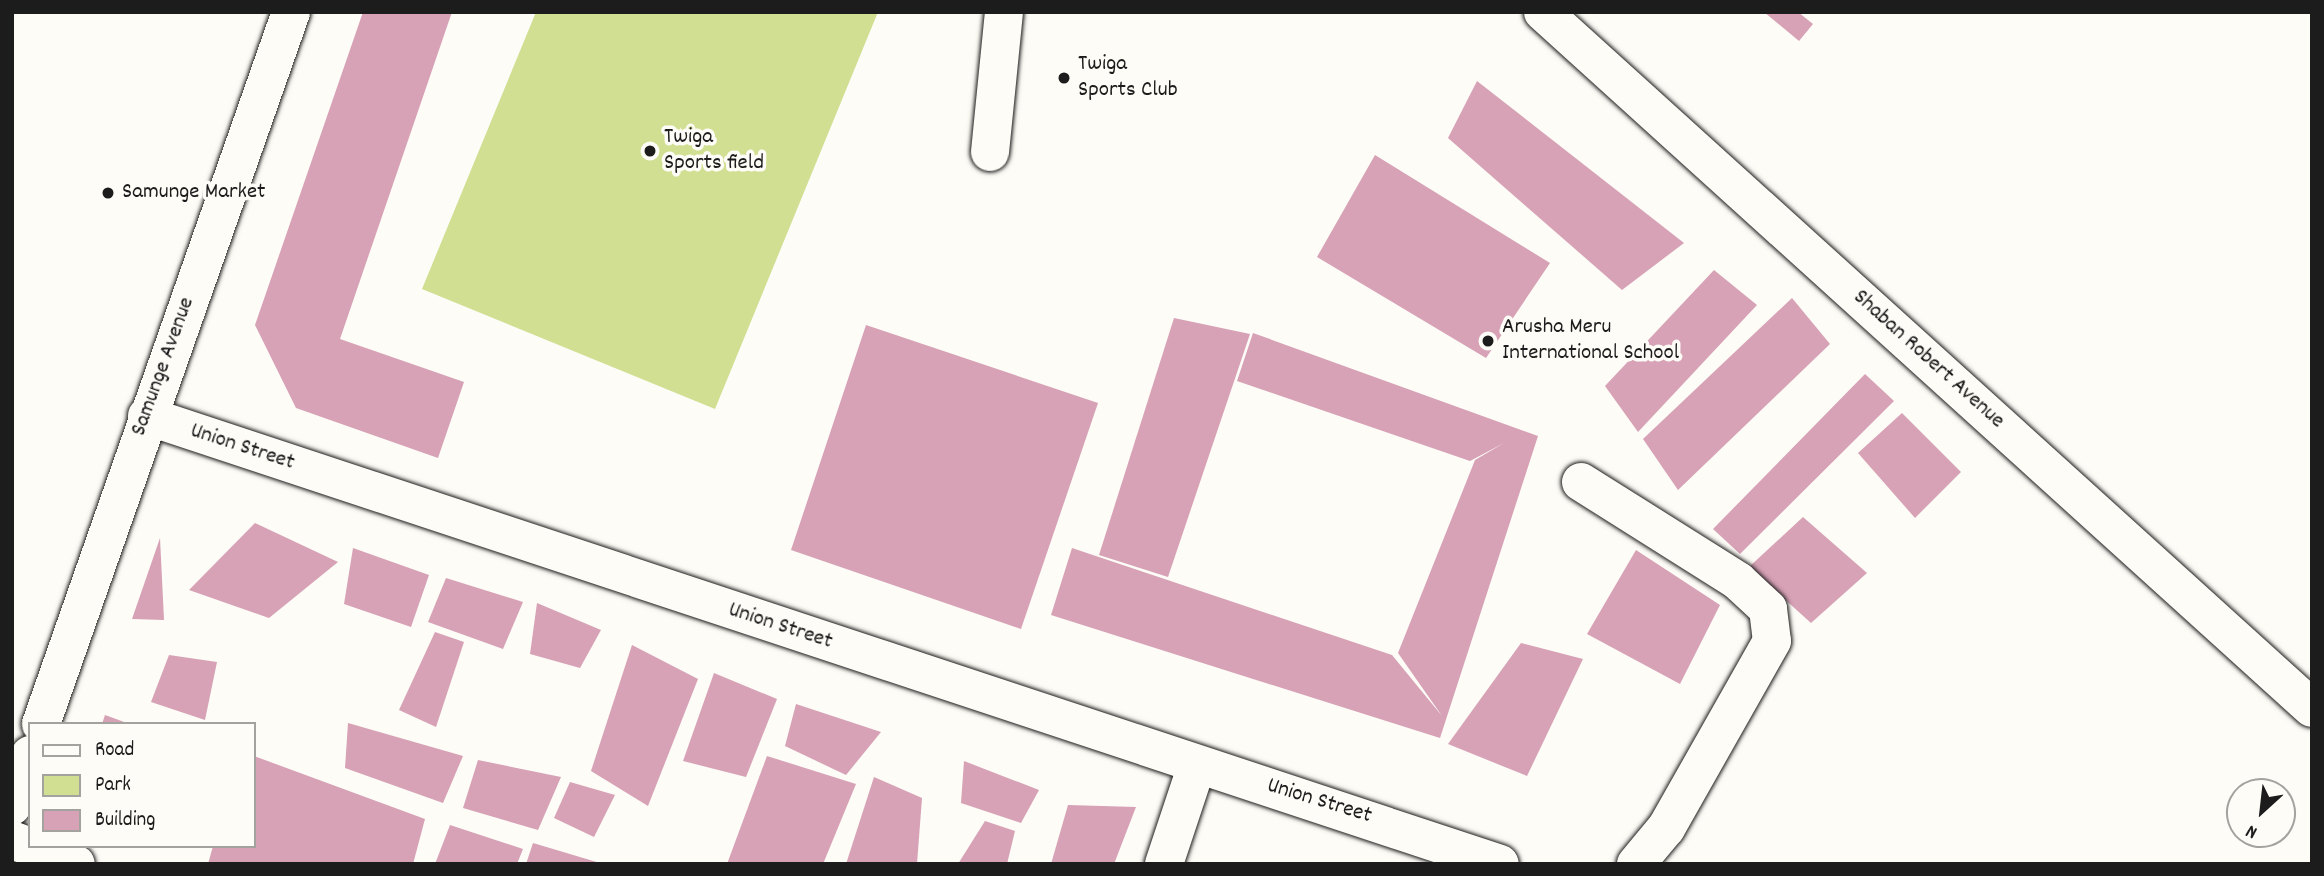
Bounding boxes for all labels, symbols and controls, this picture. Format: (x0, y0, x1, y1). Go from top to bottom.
place label: Twiga Sports Club (1078, 51, 1178, 105)
marker: Twiga Sports Club (1056, 70, 1072, 86)
place label: Twiga Sports field (664, 124, 764, 178)
marker: Twiga Sports field (642, 143, 658, 159)
place label: Samunge Market (122, 179, 266, 207)
marker: Samunge Market (100, 185, 116, 201)
street label: Shaban Robert Avenue (1846, 285, 2010, 435)
street label: Samunge Avenue (126, 294, 202, 440)
place label: Arusha Meru International School (1502, 314, 1679, 368)
marker: Arusha Meru International School (1480, 333, 1496, 349)
street label: Union Street (186, 418, 298, 478)
street label: Union Street (724, 597, 836, 657)
legend (28, 722, 256, 848)
text: Road (95, 736, 134, 766)
text: Park (95, 771, 131, 801)
street label: Union Street (1263, 773, 1375, 831)
north arrow (2226, 778, 2296, 848)
text: Building (95, 806, 155, 836)
text: N (2242, 816, 2262, 845)

